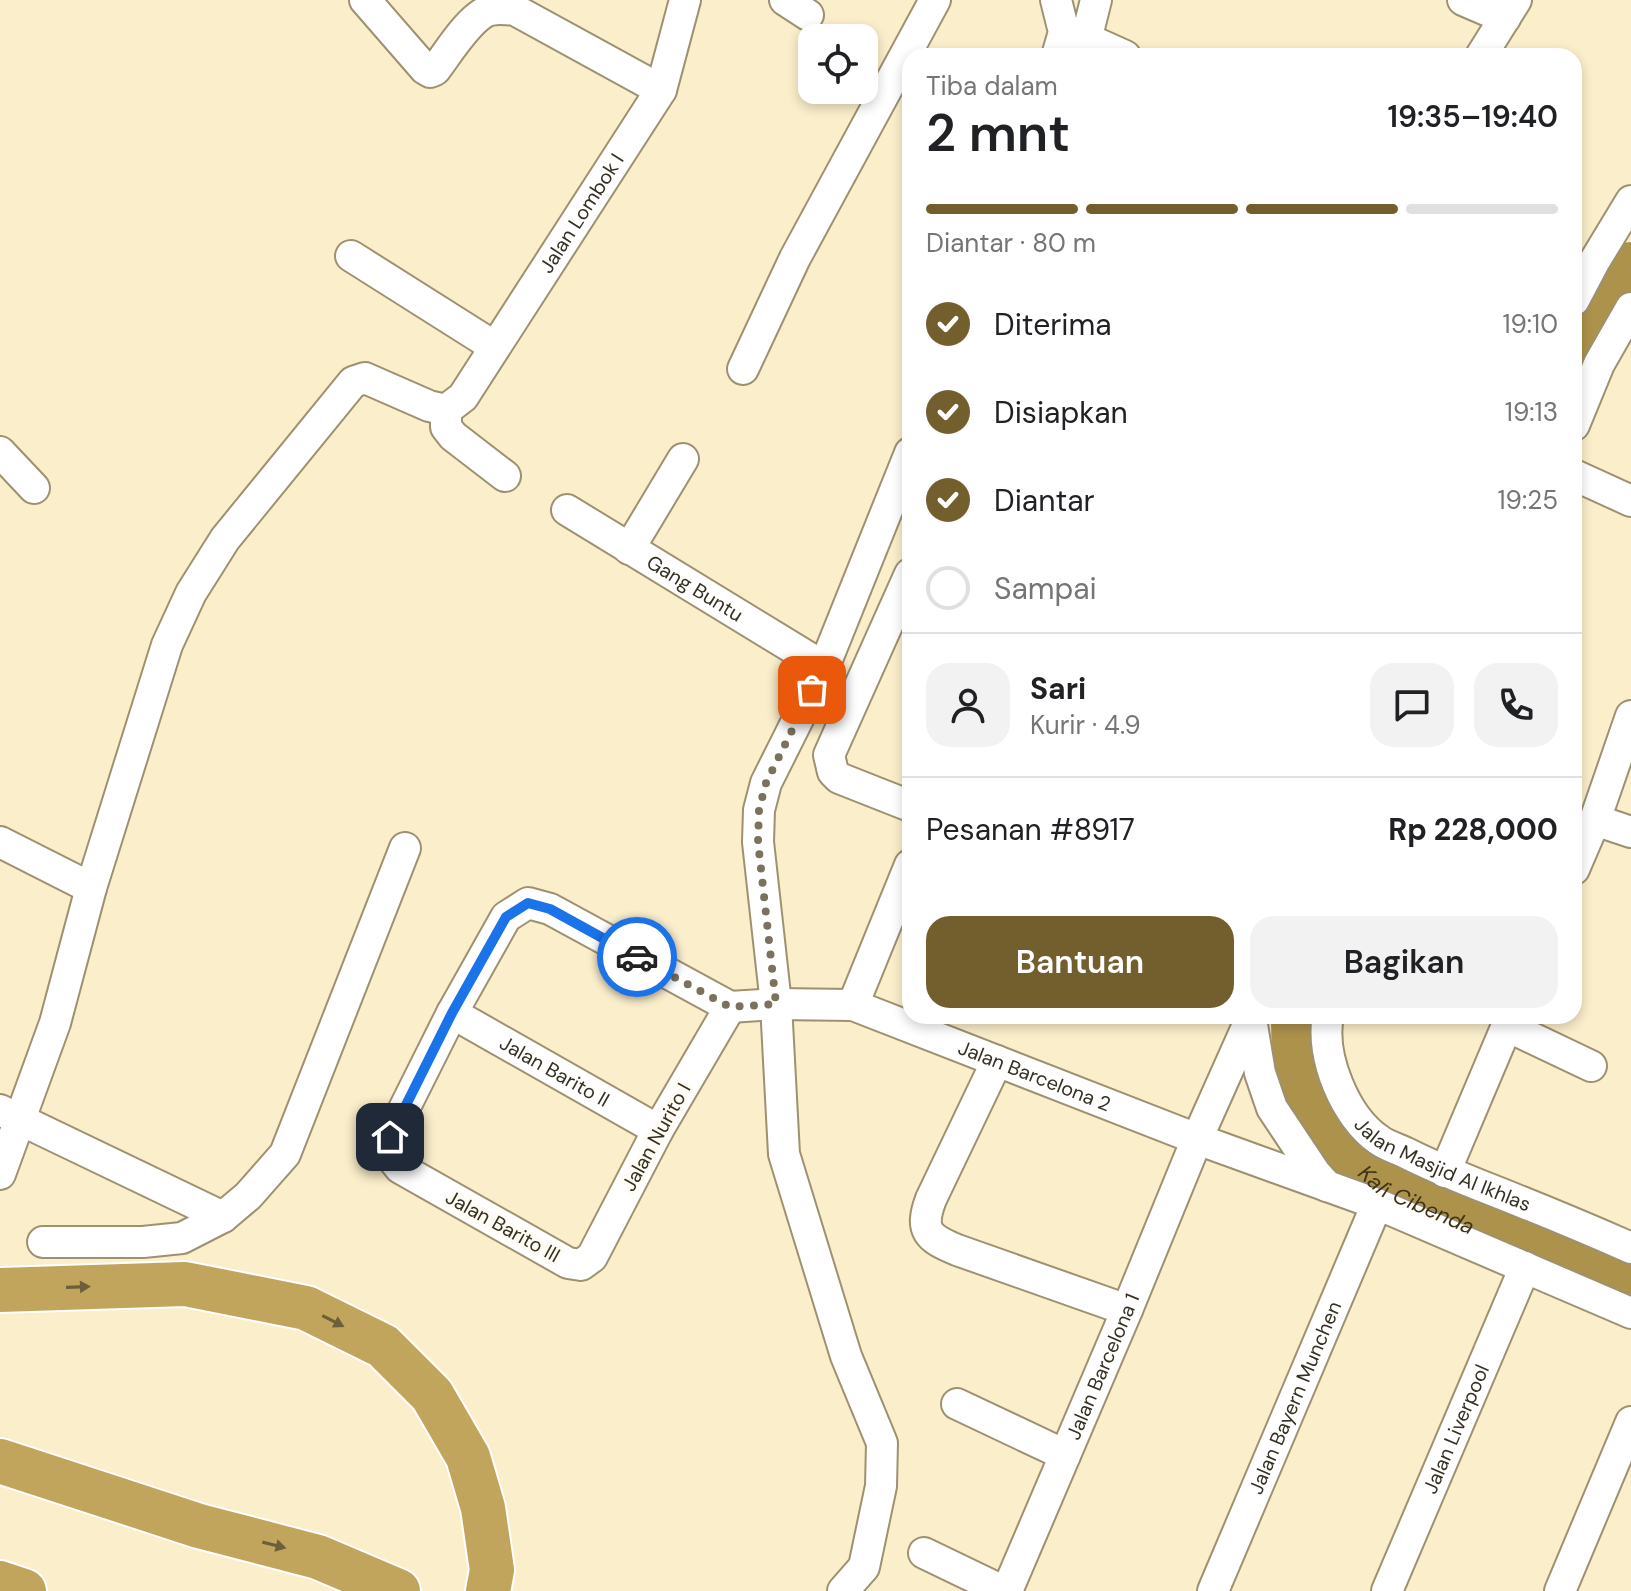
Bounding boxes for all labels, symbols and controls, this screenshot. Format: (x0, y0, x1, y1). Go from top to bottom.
map controls (798, 24, 878, 104)
button: locate (798, 24, 878, 104)
text: Tiba dalam (926, 69, 1058, 103)
text: 19:35–19:40 (1388, 97, 1558, 136)
text: 2 mnt (926, 99, 1070, 167)
street label: Jalan Lombok I (533, 148, 630, 278)
text: Diantar · 80 m (926, 226, 1096, 260)
icon: check (926, 302, 970, 346)
text: Diterima (994, 305, 1112, 344)
text: 19:10 (1502, 307, 1558, 341)
icon: check (926, 390, 970, 434)
text: Disiapkan (994, 393, 1128, 432)
text: 19:13 (1505, 395, 1558, 429)
icon: check (926, 478, 970, 522)
text: Diantar (994, 481, 1095, 520)
text: 19:25 (1497, 483, 1558, 517)
street label: Gang Buntu (642, 549, 748, 628)
text: Sampai (994, 569, 1097, 608)
pin (778, 656, 846, 724)
button: person (926, 663, 1010, 747)
button: chat (1370, 663, 1454, 747)
button: phone (1474, 663, 1558, 747)
icon: bag (790, 668, 834, 712)
text: Sari (1030, 669, 1086, 708)
text: Kurir · 4.9 (1030, 708, 1141, 742)
text: Pesanan #8917 (926, 810, 1135, 849)
text: Rp 228,000 (1388, 810, 1558, 849)
button: Bantuan (926, 916, 1234, 1008)
button: Bagikan (1250, 916, 1558, 1008)
courier (597, 917, 677, 997)
icon: car (615, 935, 659, 979)
street label: Jalan Barito II (495, 1030, 614, 1113)
street label: Jalan Barcelona 2 (955, 1034, 1115, 1117)
street label: Jalan Nurito I (616, 1078, 696, 1196)
pin (356, 1103, 424, 1171)
street label: Jalan Masjid Al Ikhlas (1349, 1112, 1535, 1217)
icon: home (368, 1115, 412, 1159)
water label: Kali Cibenda (1352, 1158, 1479, 1241)
street label: Jalan Barito III (441, 1184, 565, 1268)
one-way arrow (66, 1281, 91, 1294)
street label: Jalan Barcelona 1 (1060, 1290, 1145, 1444)
street label: Jalan Bayern Munchen (1243, 1297, 1347, 1498)
one-way arrow (321, 1314, 344, 1328)
street label: Jalan Liverpool (1417, 1360, 1495, 1498)
one-way arrow (262, 1540, 287, 1552)

